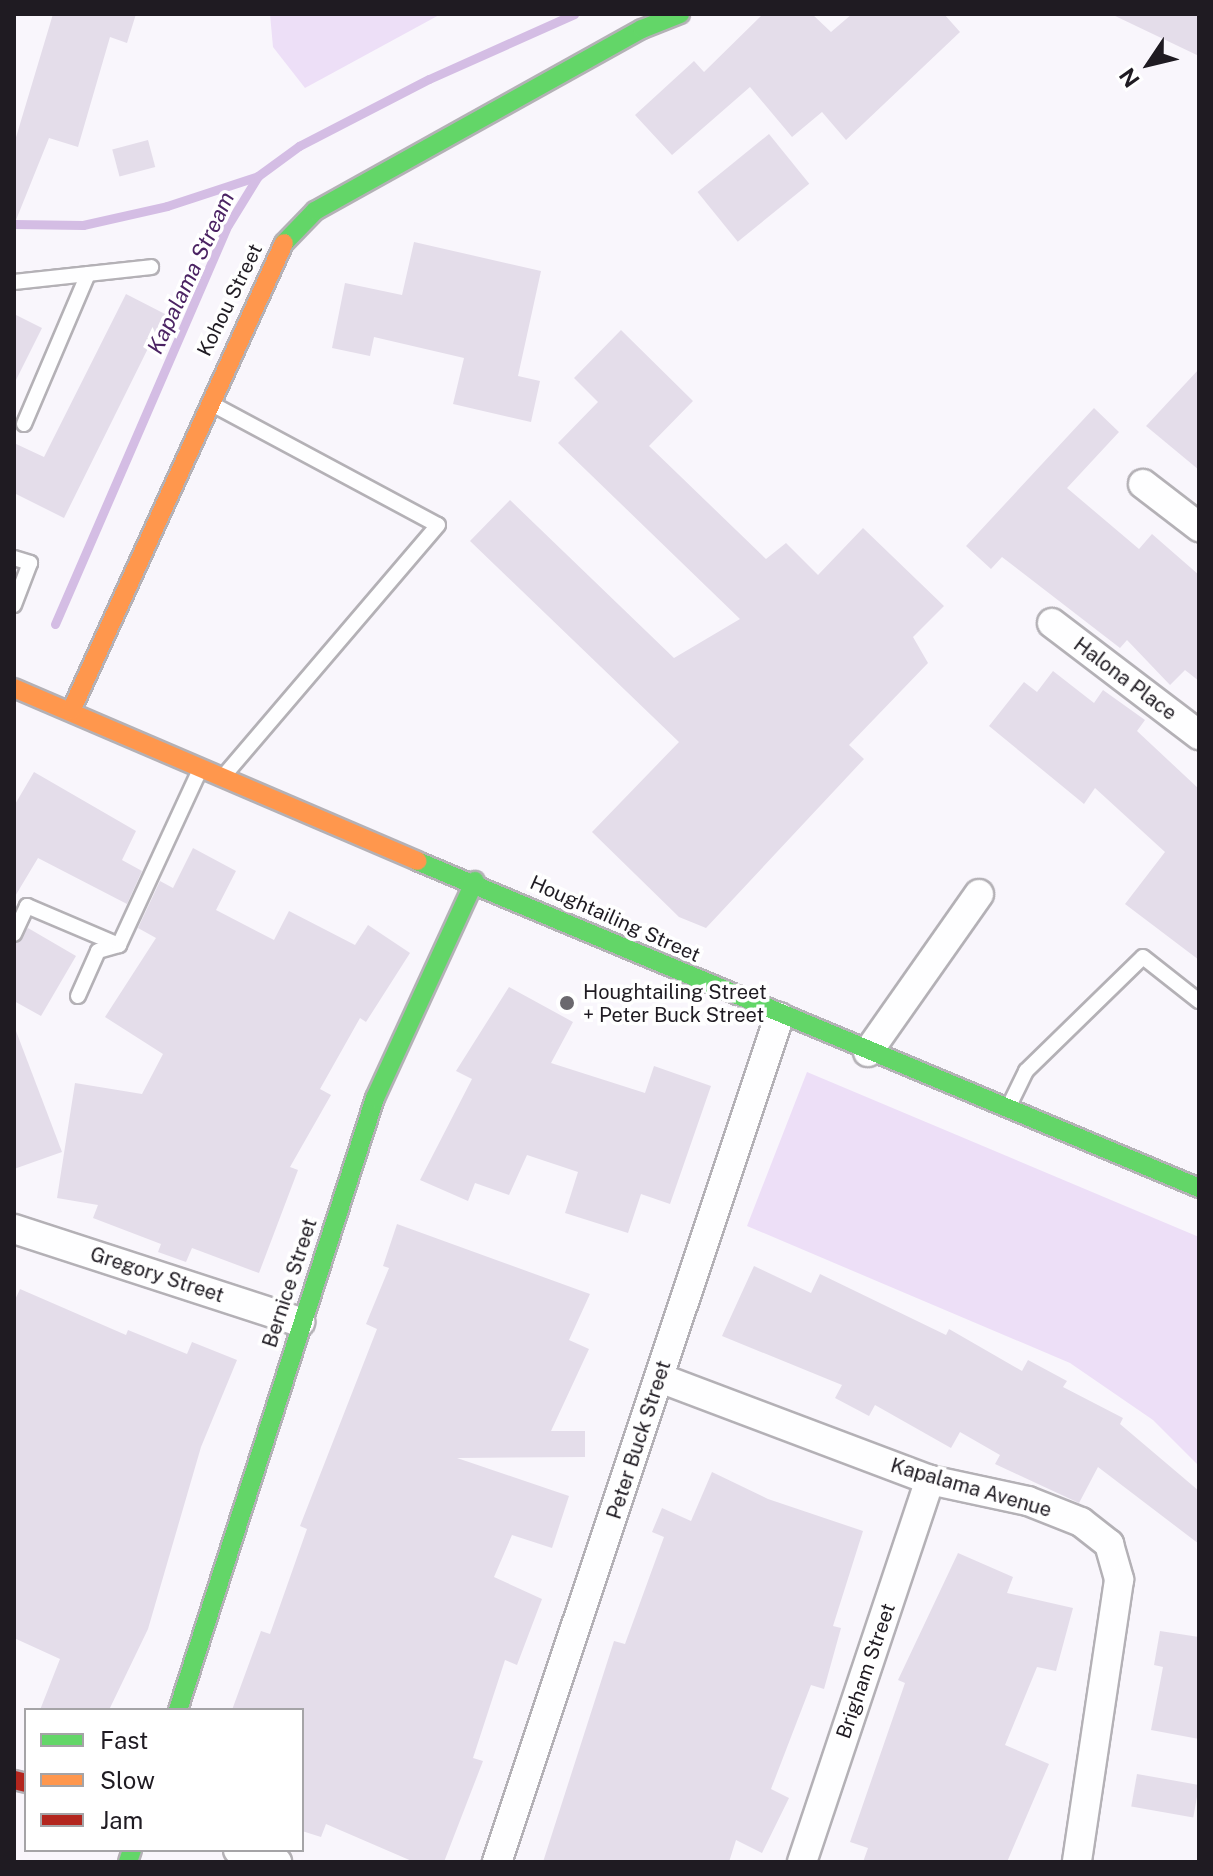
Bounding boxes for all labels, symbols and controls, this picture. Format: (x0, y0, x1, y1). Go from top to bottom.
north arrow (1109, 24, 1189, 104)
text: N (1114, 63, 1145, 92)
water label: Kapalama Stream (142, 188, 240, 358)
street label: Kohou Street (192, 240, 268, 360)
street label: Halona Place (1069, 633, 1181, 725)
street label: Houghtailing Street (526, 871, 704, 967)
place label: Houghtailing Street + Peter Buck Street (583, 980, 767, 1027)
marker: Houghtailing Street + Peter Buck Street (558, 994, 576, 1012)
street label: Bernice Street (258, 1215, 322, 1351)
street label: Gregory Street (87, 1242, 227, 1308)
street label: Peter Buck Street (602, 1358, 676, 1522)
street label: Kapalama Avenue (888, 1454, 1054, 1522)
street label: Brigham Street (832, 1600, 900, 1742)
legend (24, 1708, 304, 1852)
text: Fast (100, 1726, 148, 1754)
text: Slow (100, 1766, 155, 1794)
text: Jam (100, 1806, 143, 1834)

